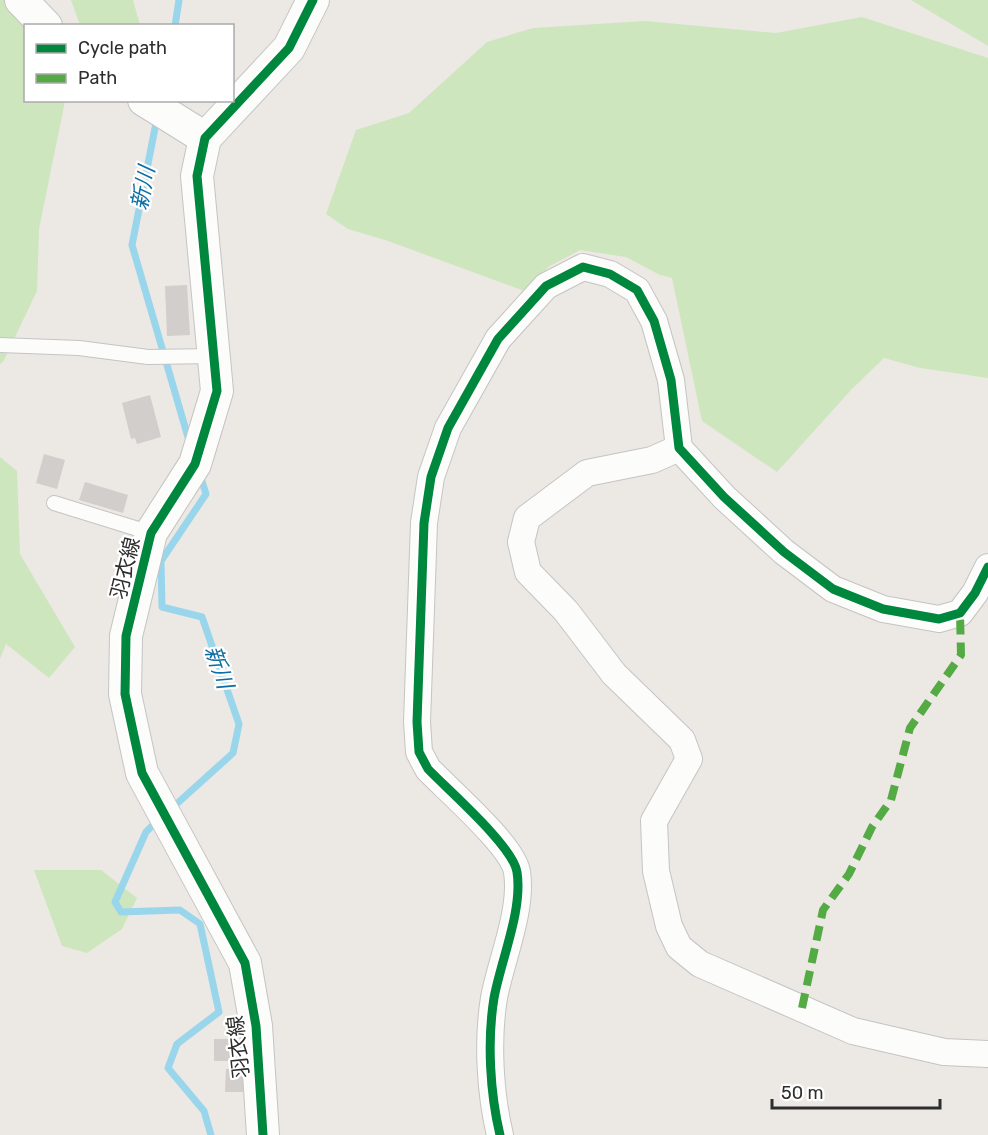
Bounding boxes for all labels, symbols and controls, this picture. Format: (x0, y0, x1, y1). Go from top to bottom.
legend (24, 24, 234, 102)
text: Cycle path (78, 37, 167, 59)
text: Path (78, 67, 117, 89)
water label: 新川 (126, 162, 161, 212)
street label: 羽衣線 (105, 534, 145, 602)
water label: 新川 (199, 642, 240, 694)
street label: 羽衣線 (222, 1014, 254, 1080)
scale bar (772, 1072, 940, 1110)
text: 50 m (781, 1082, 824, 1104)

